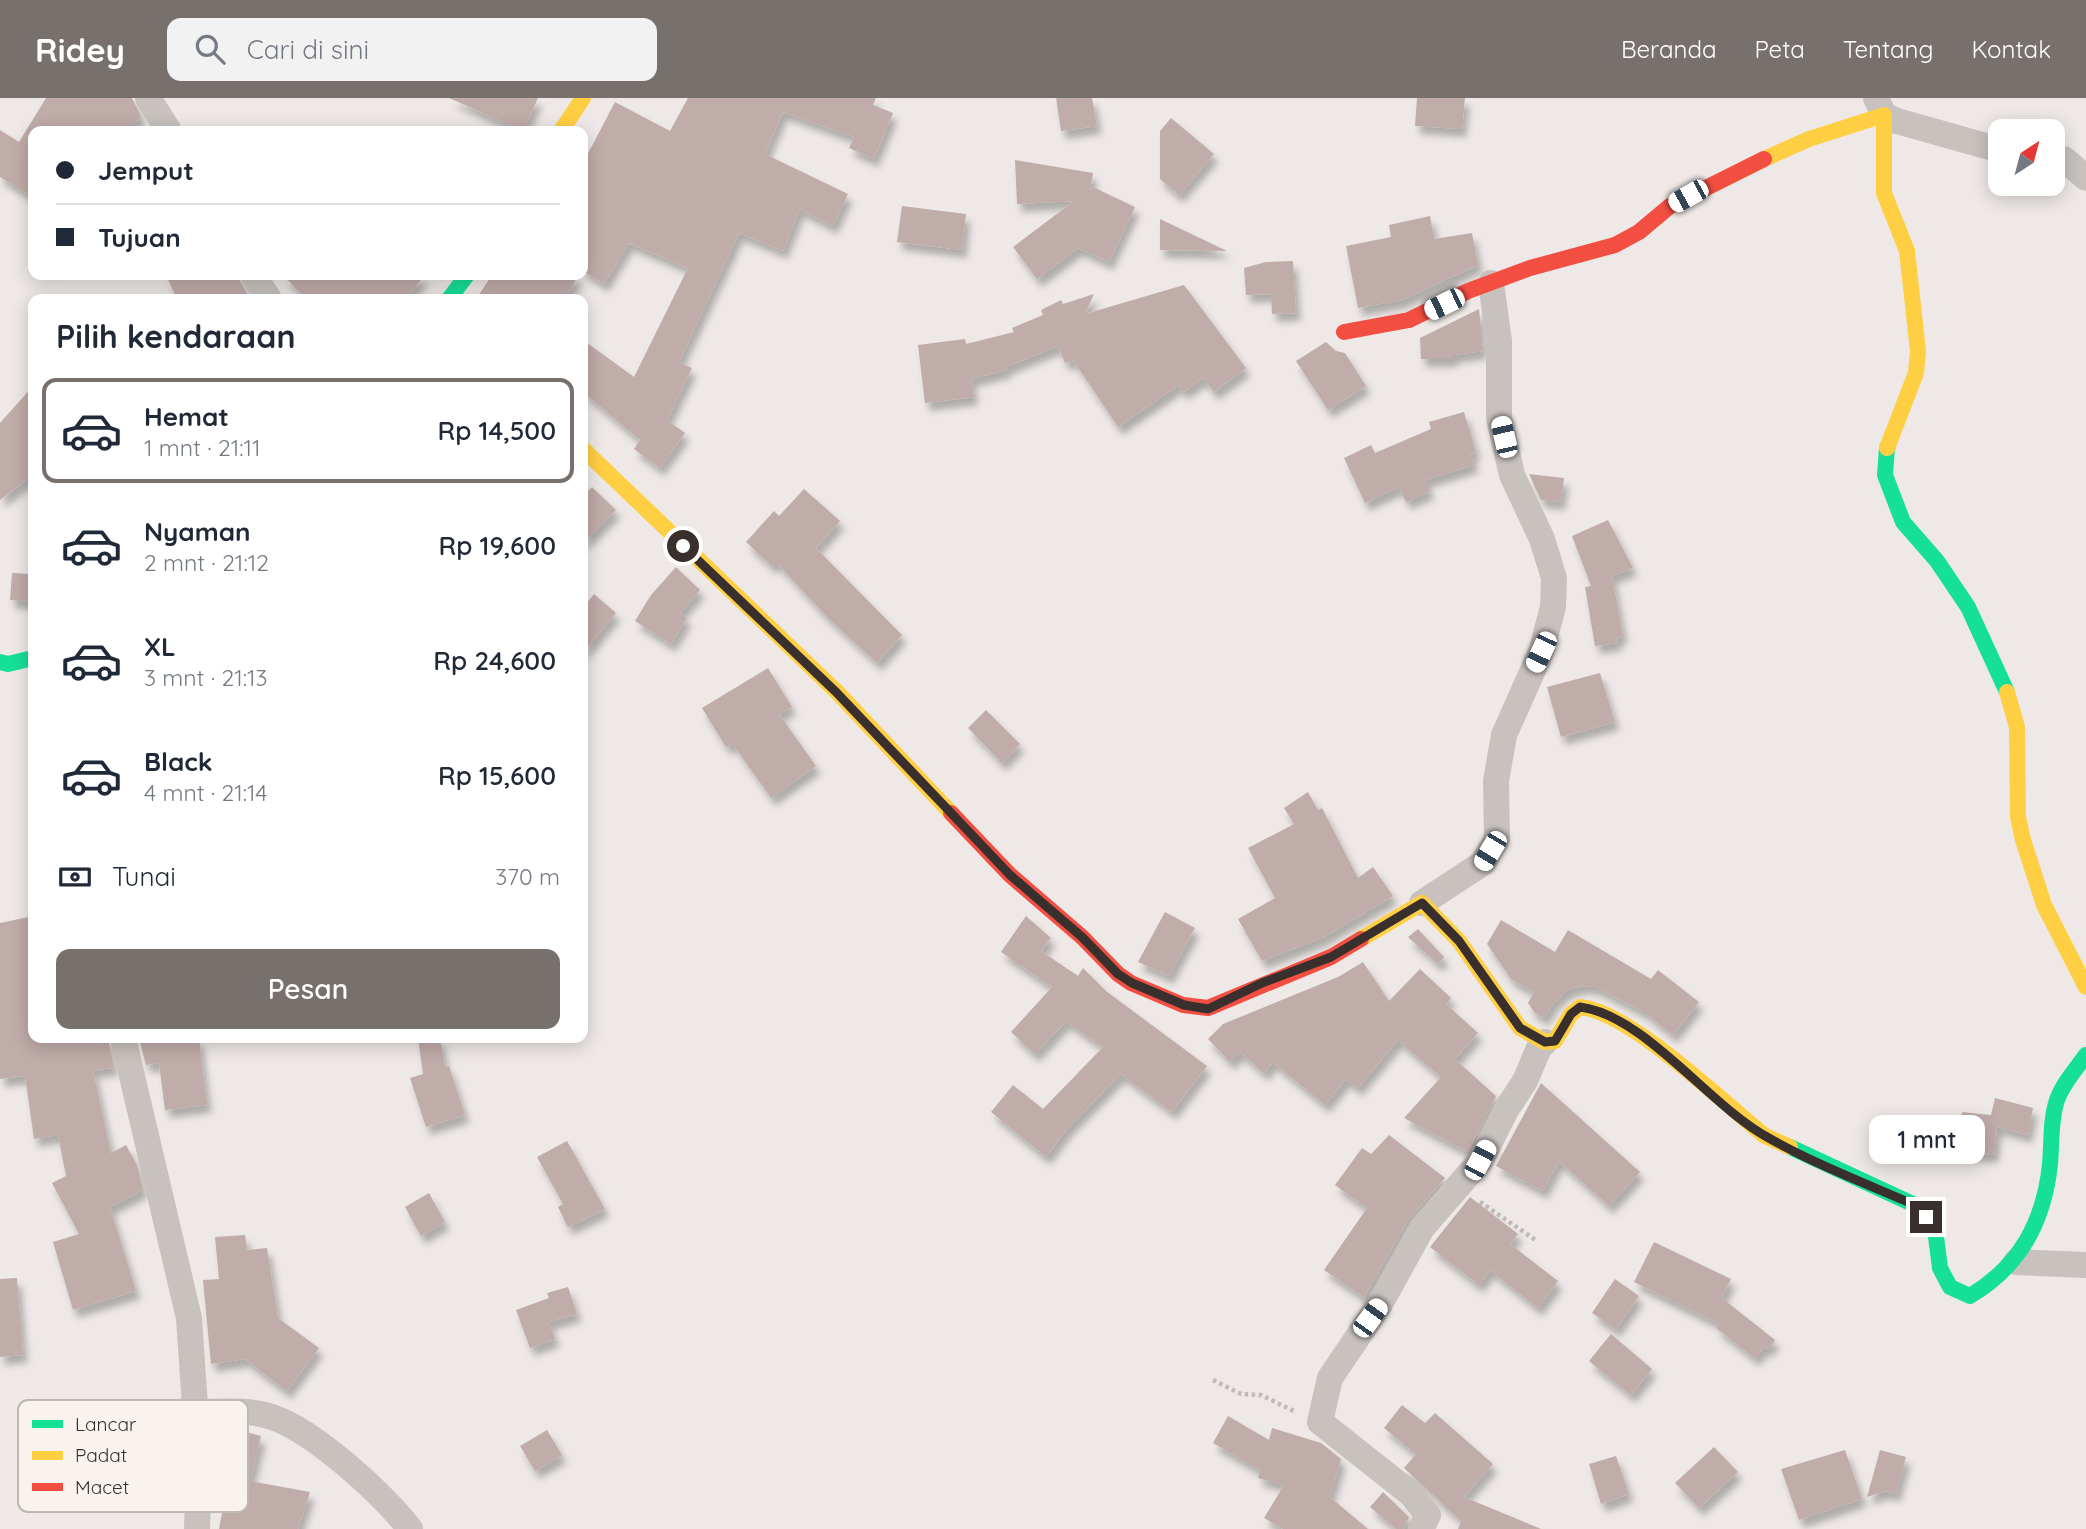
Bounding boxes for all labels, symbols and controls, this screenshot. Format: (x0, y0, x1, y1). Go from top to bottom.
search box (167, 18, 657, 81)
text: Ridey (35, 29, 125, 70)
icon: search (191, 30, 229, 68)
text: Cari di sini (247, 33, 369, 66)
text: Beranda (1621, 34, 1717, 64)
text: Peta (1755, 34, 1805, 64)
text: Tentang (1843, 34, 1933, 64)
text: Kontak (1971, 34, 2051, 64)
north arrow (1988, 119, 2065, 196)
map controls (1988, 119, 2065, 196)
text: Jemput (98, 154, 194, 187)
car (1665, 177, 1712, 215)
text: Tujuan (98, 221, 181, 254)
car (1421, 285, 1468, 323)
text: Pilih kendaraan (56, 316, 296, 356)
icon: car (60, 399, 123, 462)
text: Hemat (144, 400, 229, 433)
text: Rp 14,500 (438, 414, 556, 447)
car (1490, 414, 1519, 460)
text: 1 mnt · 21:11 (144, 433, 260, 462)
icon: car (60, 514, 123, 577)
text: Nyaman (144, 515, 251, 548)
text: Rp 19,600 (438, 529, 556, 562)
route start (667, 530, 699, 562)
text: 2 mnt · 21:12 (144, 548, 269, 577)
icon: car (60, 629, 123, 692)
car (1523, 629, 1560, 675)
text: XL (144, 630, 176, 663)
text: Rp 24,600 (433, 644, 556, 677)
text: 3 mnt · 21:13 (144, 663, 268, 692)
icon: car (60, 744, 123, 807)
text: Black (144, 745, 213, 778)
text: Rp 15,600 (438, 759, 556, 792)
text: 4 mnt · 21:14 (144, 778, 267, 807)
car (1471, 828, 1510, 874)
icon: cash (56, 858, 94, 896)
text: Tunai (112, 860, 176, 893)
text: 370 m (495, 862, 560, 891)
button: Pesan (56, 949, 560, 1029)
callout: 1 mnt (1868, 1116, 1984, 1164)
text: 1 mnt (1898, 1125, 1956, 1154)
car (1461, 1137, 1500, 1183)
route end (1910, 1201, 1942, 1233)
car (1350, 1295, 1391, 1341)
legend (18, 1400, 248, 1512)
text: Lancar (75, 1412, 137, 1436)
text: Padat (75, 1443, 127, 1467)
text: Macet (75, 1475, 129, 1499)

